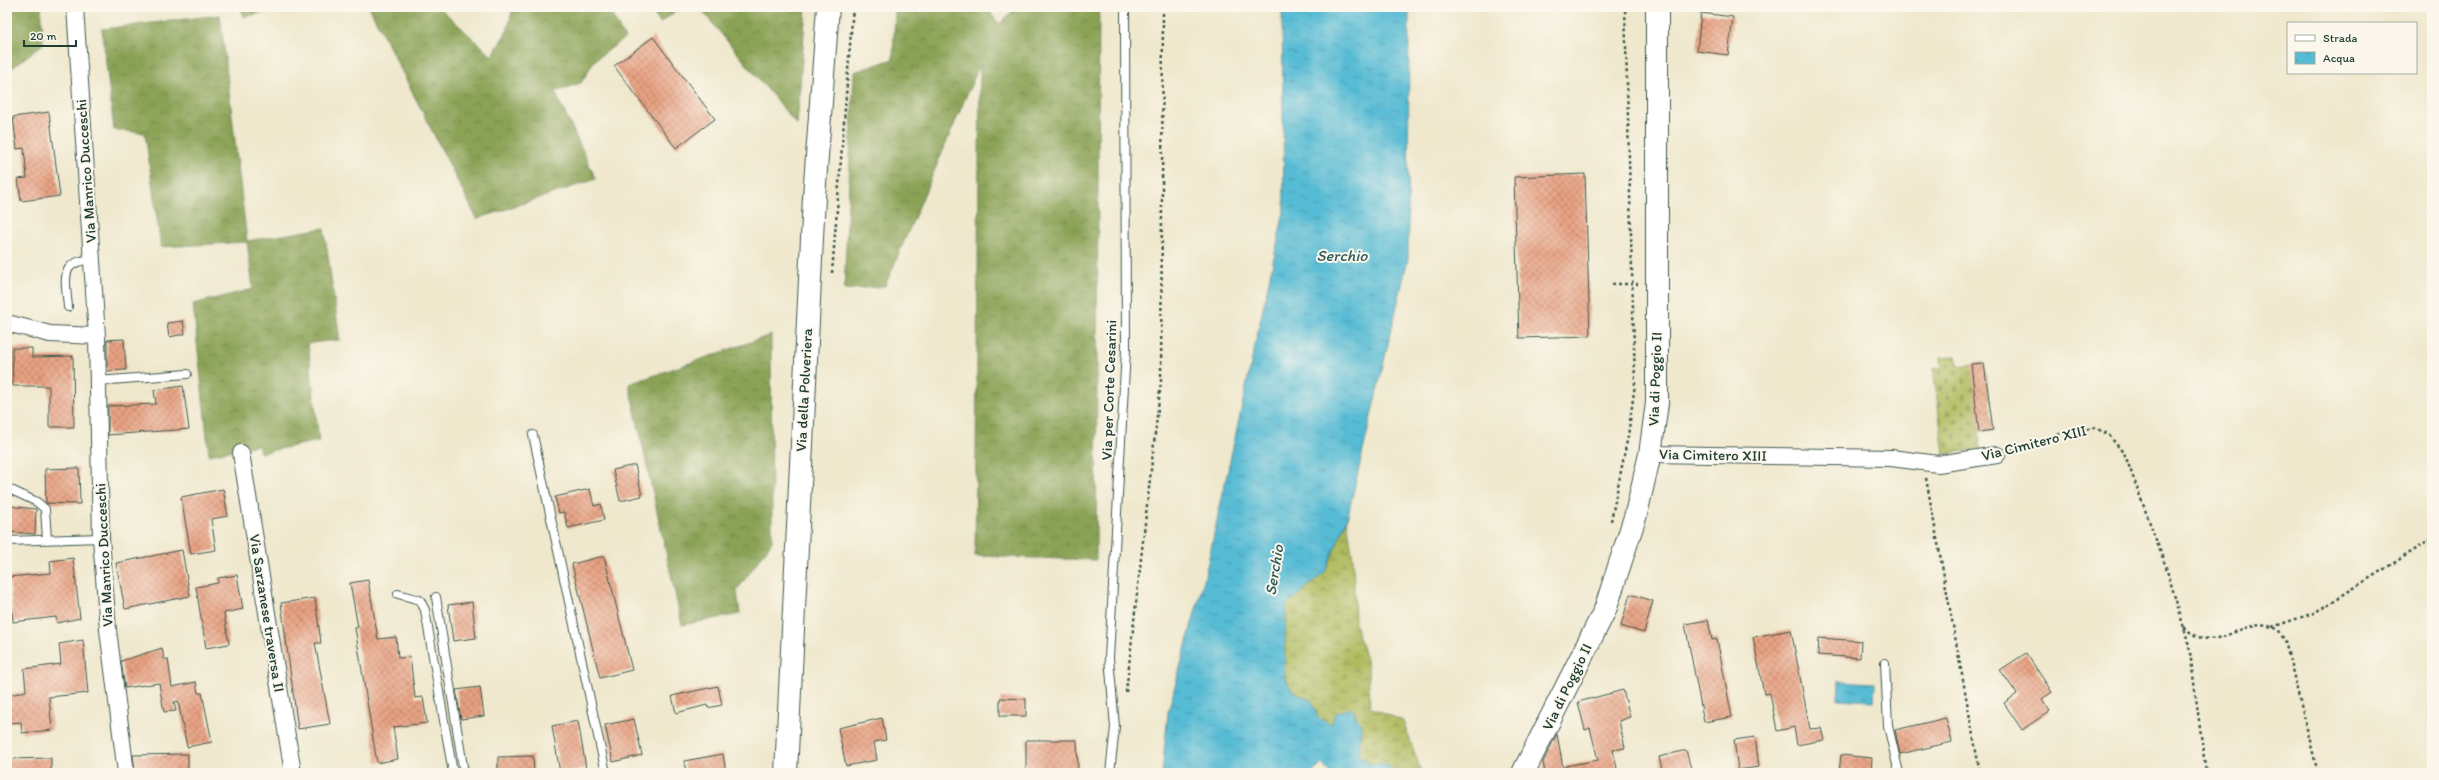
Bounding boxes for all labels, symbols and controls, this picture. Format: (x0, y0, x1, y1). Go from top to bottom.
scale bar (24, 22, 76, 48)
legend (2287, 22, 2417, 74)
text: 20 m (30, 29, 57, 43)
text: Strada (2323, 31, 2358, 45)
text: Acqua (2323, 51, 2355, 65)
street label: Via Manrico Ducceschi (72, 99, 100, 243)
water label: Serchio (1317, 246, 1368, 265)
street label: Via per Corte Cesarini (1098, 319, 1120, 461)
street label: Via della Polveriera (792, 327, 816, 452)
street label: Via di Poggio II (1644, 332, 1666, 426)
street label: Via Cimitero XIII (1980, 421, 2088, 465)
street label: Via Cimitero XIII (1659, 445, 1767, 465)
street label: Via Manrico Ducceschi (91, 483, 117, 627)
street label: Via Sarzanese traversa II (246, 533, 288, 693)
water label: Serchio (1261, 542, 1288, 597)
street label: Via di Poggio II (1538, 641, 1596, 733)

